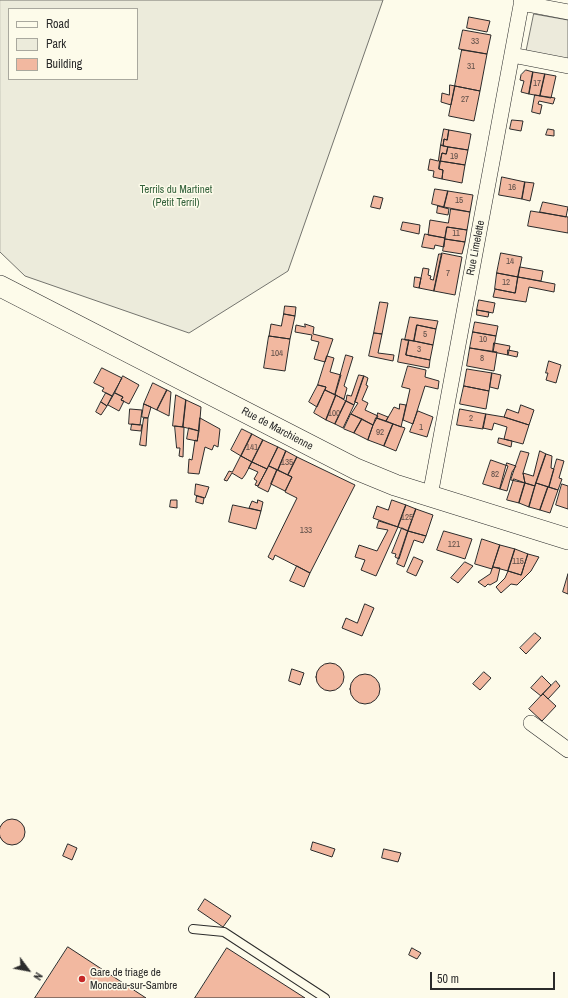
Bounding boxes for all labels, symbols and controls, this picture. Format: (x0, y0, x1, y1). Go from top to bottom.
legend (8, 8, 138, 80)
text: Road (46, 16, 70, 32)
text: Park (46, 36, 66, 52)
house number: 33 (471, 37, 479, 47)
text: Building (46, 56, 82, 72)
house number: 31 (467, 62, 475, 72)
house number: 17 (533, 79, 541, 89)
house number: 27 (461, 95, 469, 105)
house number: 19 (450, 152, 458, 162)
park label: Terrils du Martinet (Petit Terril) (140, 183, 212, 209)
house number: 16 (508, 183, 516, 193)
house number: 15 (455, 196, 463, 206)
street label: Rue Limelette (464, 219, 488, 277)
house number: 11 (452, 229, 460, 239)
house number: 14 (506, 257, 514, 267)
house number: 7 (446, 269, 450, 279)
house number: 12 (502, 278, 510, 288)
house number: 5 (423, 330, 427, 340)
house number: 10 (479, 335, 487, 345)
house number: 3 (417, 345, 421, 355)
house number: 104 (271, 349, 283, 359)
house number: 8 (480, 354, 484, 364)
street label: Rue de Marchienne (239, 405, 315, 453)
house number: 100 (328, 409, 340, 419)
house number: 2 (469, 414, 473, 424)
house number: 1 (419, 423, 423, 433)
house number: 92 (376, 428, 384, 438)
house number: 141 (246, 443, 258, 453)
house number: 135 (281, 458, 293, 468)
house number: 82 (491, 470, 499, 480)
house number: 125 (401, 513, 413, 523)
house number: 133 (300, 526, 312, 536)
house number: 121 (448, 540, 460, 550)
house number: 115 (512, 557, 524, 567)
north arrow (8, 950, 48, 990)
scale bar (432, 964, 557, 990)
place label: Gare de triage de Monceau-sur-Sambre (90, 966, 177, 992)
text: N (31, 970, 46, 983)
text: 50 m (437, 971, 459, 987)
marker: Gare de triage de Monceau-sur-Sambre (77, 974, 87, 984)

